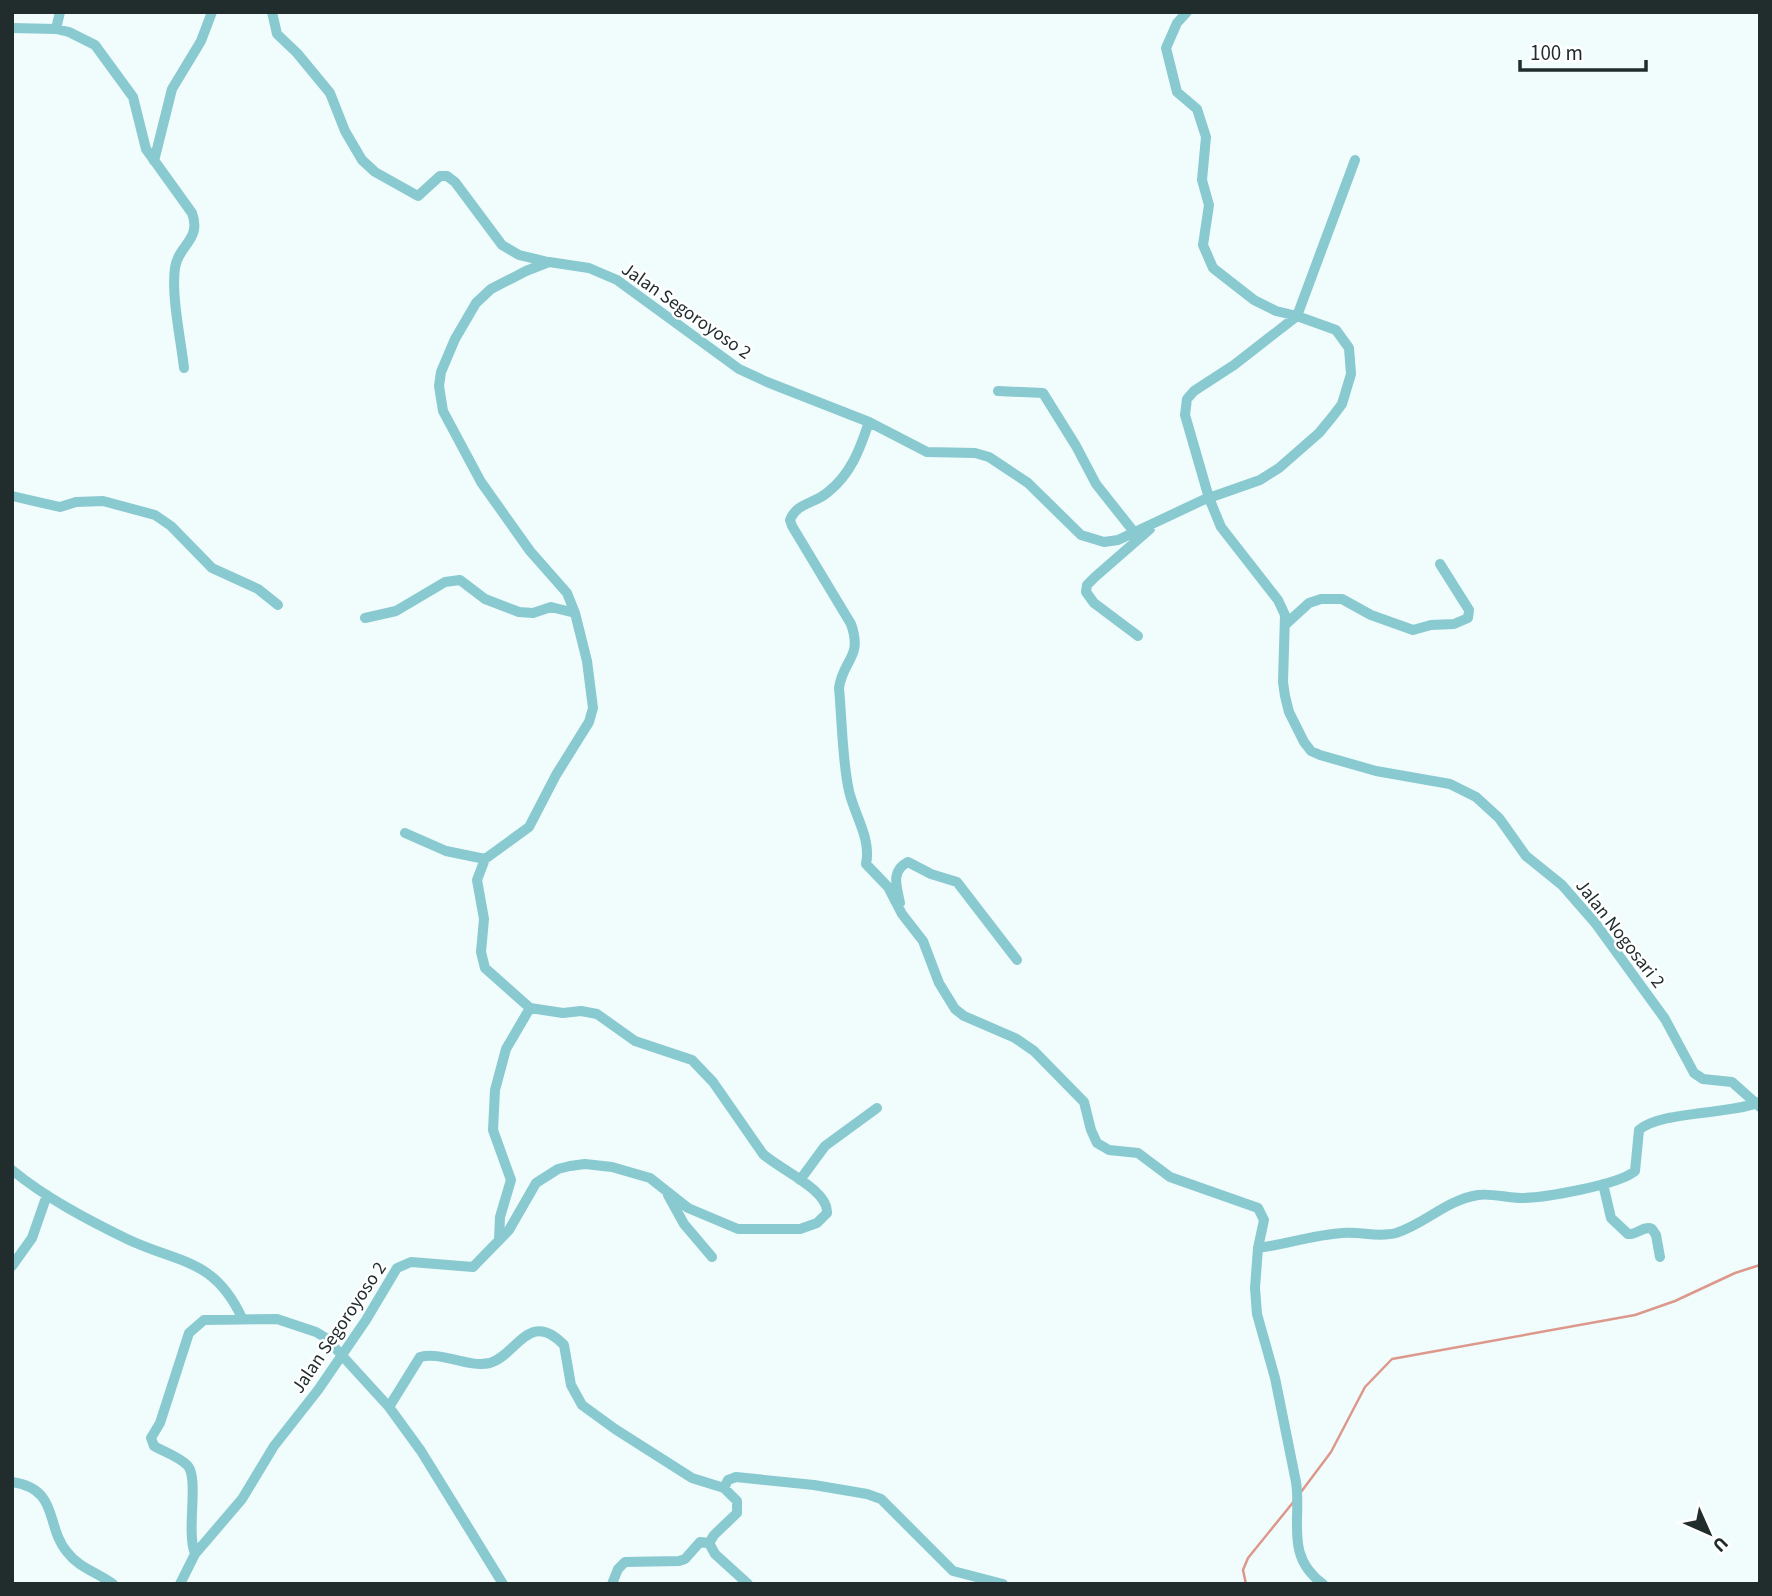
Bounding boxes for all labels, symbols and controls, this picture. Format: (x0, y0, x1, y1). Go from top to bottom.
scale bar (1520, 28, 1646, 72)
text: 100 m (1530, 38, 1583, 68)
street label: Jalan Segoroyoso 2 (616, 256, 757, 366)
street label: Jalan Nogosari 2 (1569, 874, 1671, 994)
street label: Jalan Segoroyoso 2 (285, 1257, 393, 1399)
north arrow (1674, 1498, 1744, 1568)
text: U (1706, 1530, 1734, 1558)

